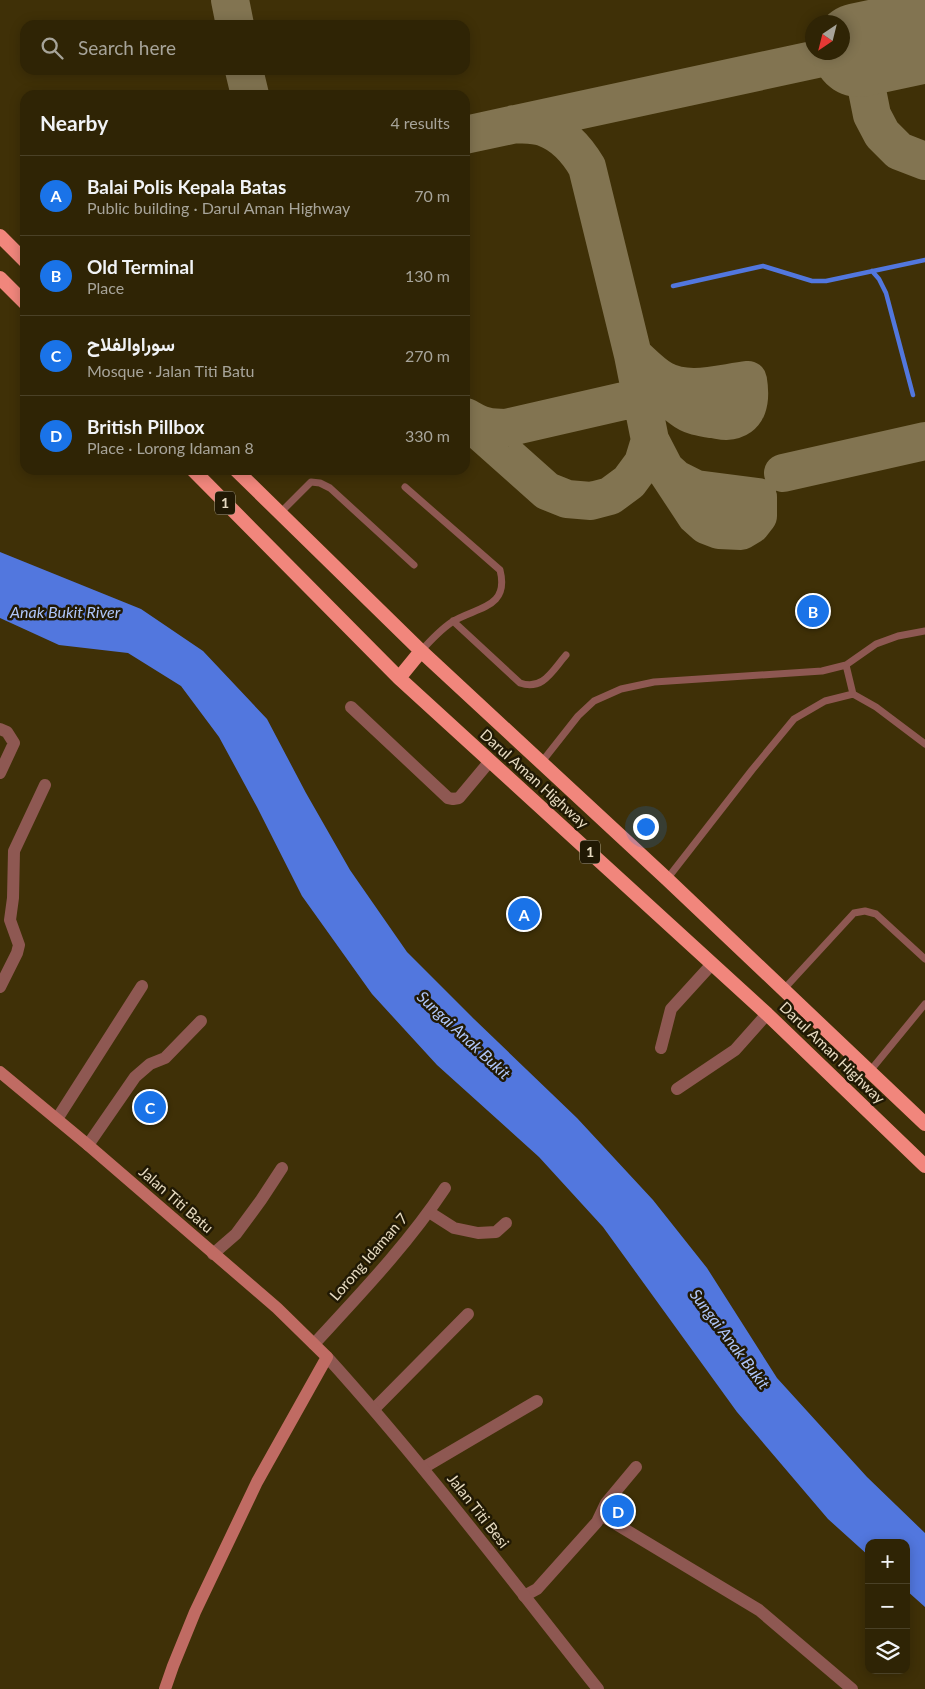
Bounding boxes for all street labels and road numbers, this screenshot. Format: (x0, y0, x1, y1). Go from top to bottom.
road number: 1 (215, 492, 235, 514)
street label: Darul Aman Highway (477, 725, 593, 832)
road number: 1 (580, 840, 600, 864)
street label: Darul Aman Highway (776, 997, 889, 1107)
street label: Jalan Titi Batu (136, 1162, 217, 1236)
street label: Lorong Idaman 7 (325, 1209, 411, 1304)
street label: Jalan Titi Besi (444, 1470, 513, 1551)

